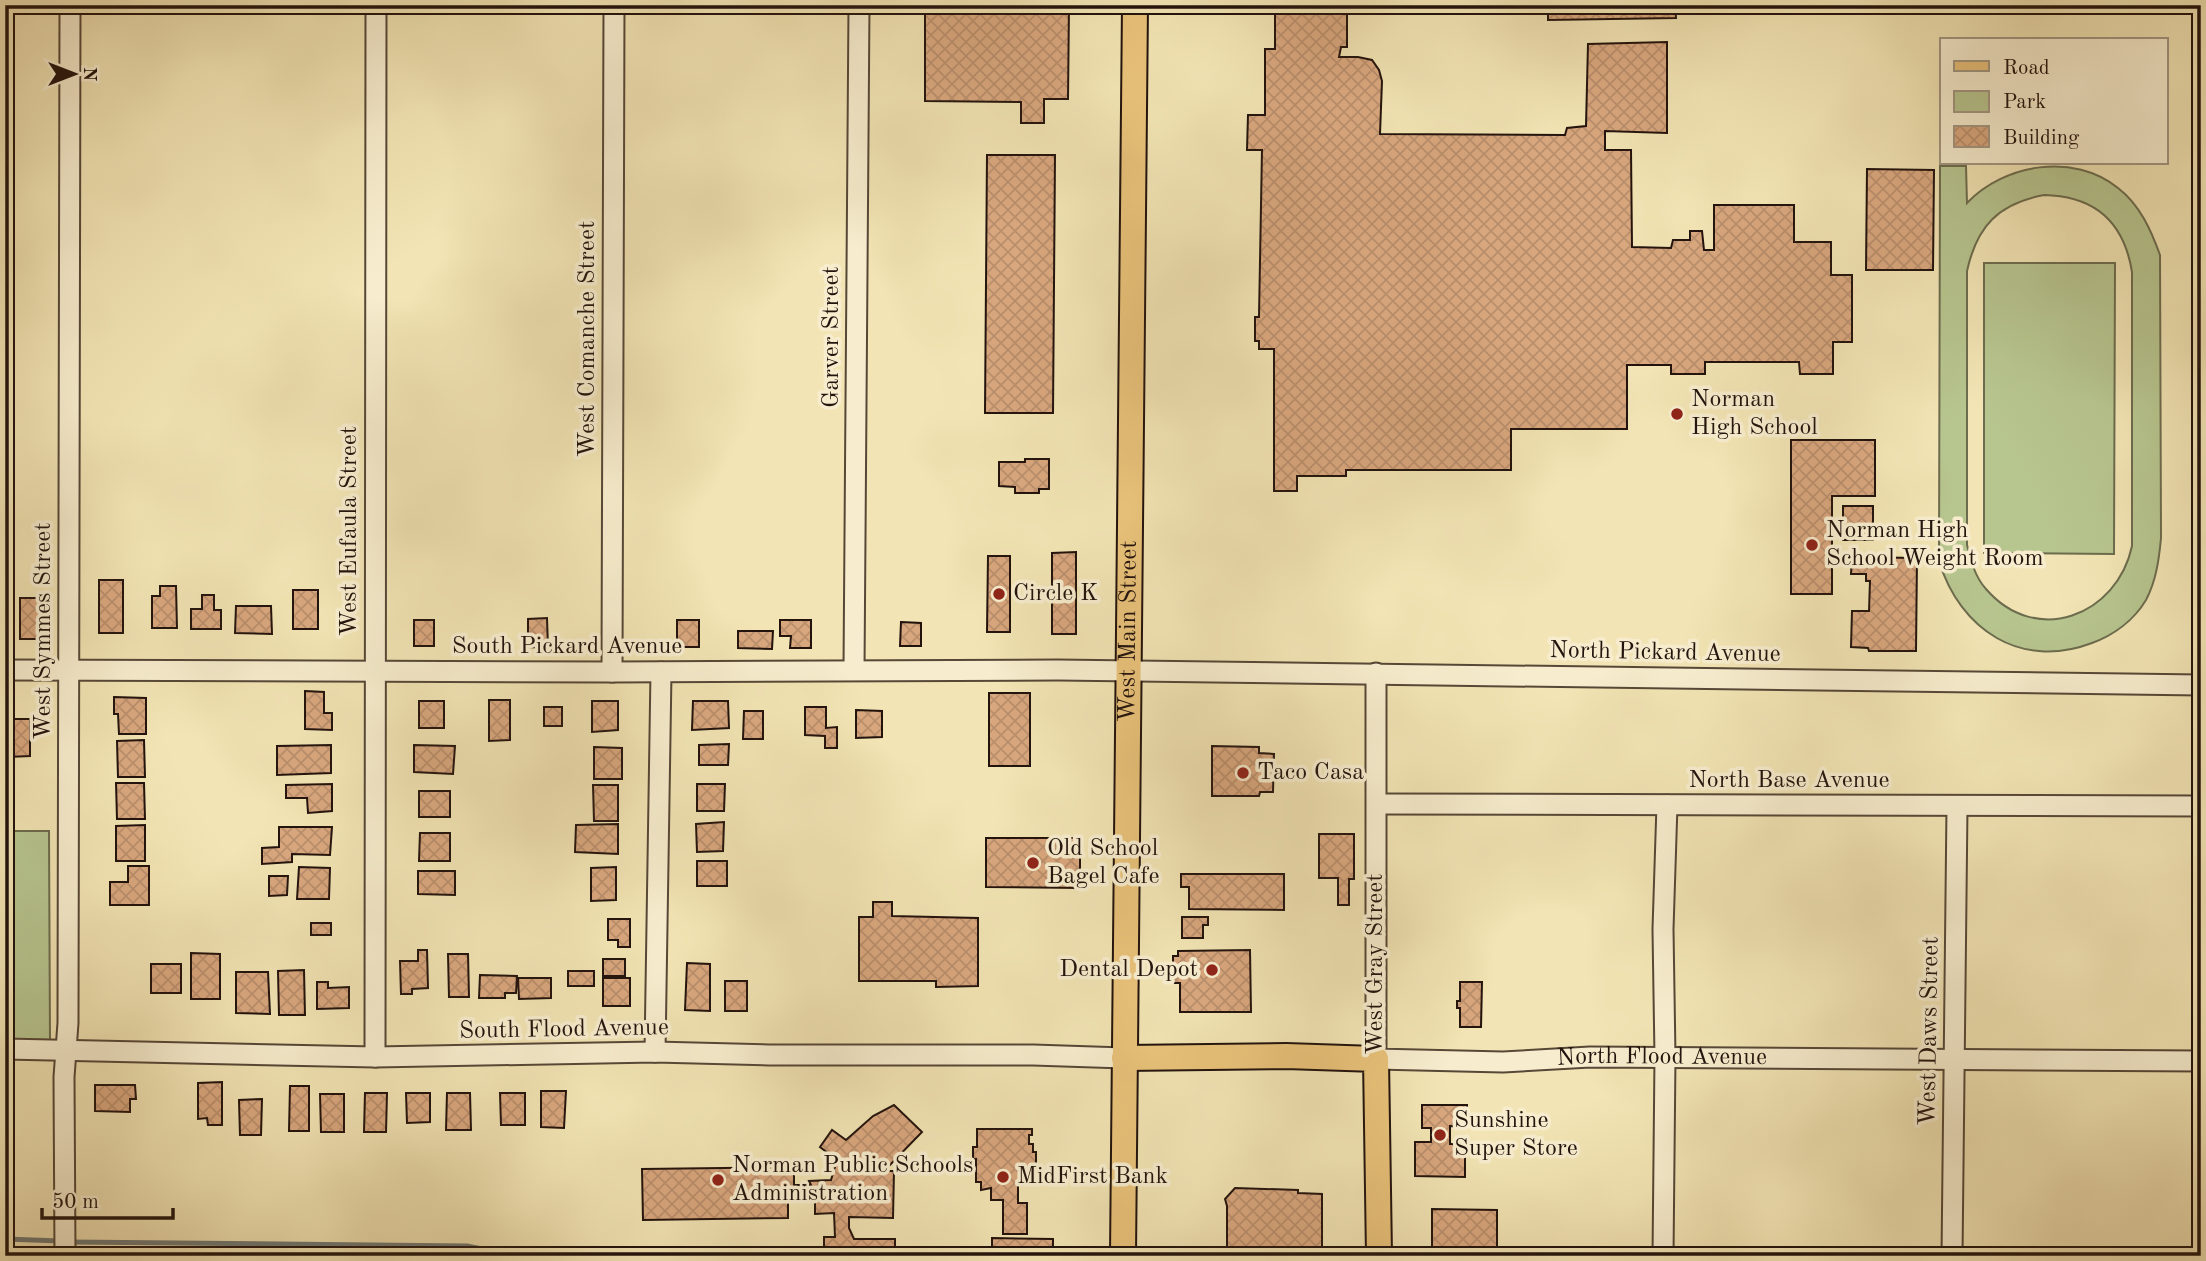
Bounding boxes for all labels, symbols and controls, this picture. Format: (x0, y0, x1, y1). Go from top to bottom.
north arrow (38, 38, 108, 108)
legend (1940, 38, 2168, 164)
text: Road (2003, 58, 2050, 79)
text: N (79, 67, 98, 82)
text: Park (2003, 92, 2046, 113)
text: Building (2003, 128, 2080, 149)
street label: West Comanche Street (576, 221, 600, 457)
street label: Garver Street (820, 266, 844, 408)
place label: Norman High School (1691, 388, 1818, 440)
marker: Norman High School (1669, 406, 1685, 422)
street label: West Eufaula Street (338, 426, 362, 636)
place label: Norman High School Weight Room (1826, 519, 2043, 571)
street label: West Symmes Street (32, 522, 56, 740)
marker: Norman High School Weight Room (1804, 537, 1820, 553)
street label: West Main Street (1116, 540, 1142, 722)
place label: Circle K (1013, 582, 1098, 606)
marker: Circle K (991, 586, 1007, 602)
street label: South Pickard Avenue (452, 635, 682, 659)
street label: North Pickard Avenue (1549, 639, 1781, 667)
place label: Taco Casa (1257, 761, 1364, 785)
marker: Taco Casa (1235, 765, 1251, 781)
street label: North Base Avenue (1688, 769, 1890, 793)
place label: Old School Bagel Cafe (1047, 837, 1160, 889)
marker: Old School Bagel Cafe (1025, 855, 1041, 871)
street label: West Gray Street (1364, 873, 1388, 1055)
street label: West Daws Street (1916, 936, 1944, 1126)
place label: Dental Depot (1059, 958, 1198, 982)
marker: Dental Depot (1204, 962, 1220, 978)
street label: South Flood Avenue (459, 1016, 669, 1044)
street label: North Flood Avenue (1556, 1045, 1767, 1071)
place label: Sunshine Super Store (1454, 1109, 1578, 1161)
marker: Sunshine Super Store (1432, 1127, 1448, 1143)
place label: Norman Public Schools Administration (732, 1154, 974, 1206)
place label: MidFirst Bank (1017, 1165, 1168, 1189)
marker: MidFirst Bank (995, 1169, 1011, 1185)
marker: Norman Public Schools Administration (710, 1172, 726, 1188)
scale bar (42, 1177, 173, 1221)
text: 50 m (52, 1192, 99, 1213)

